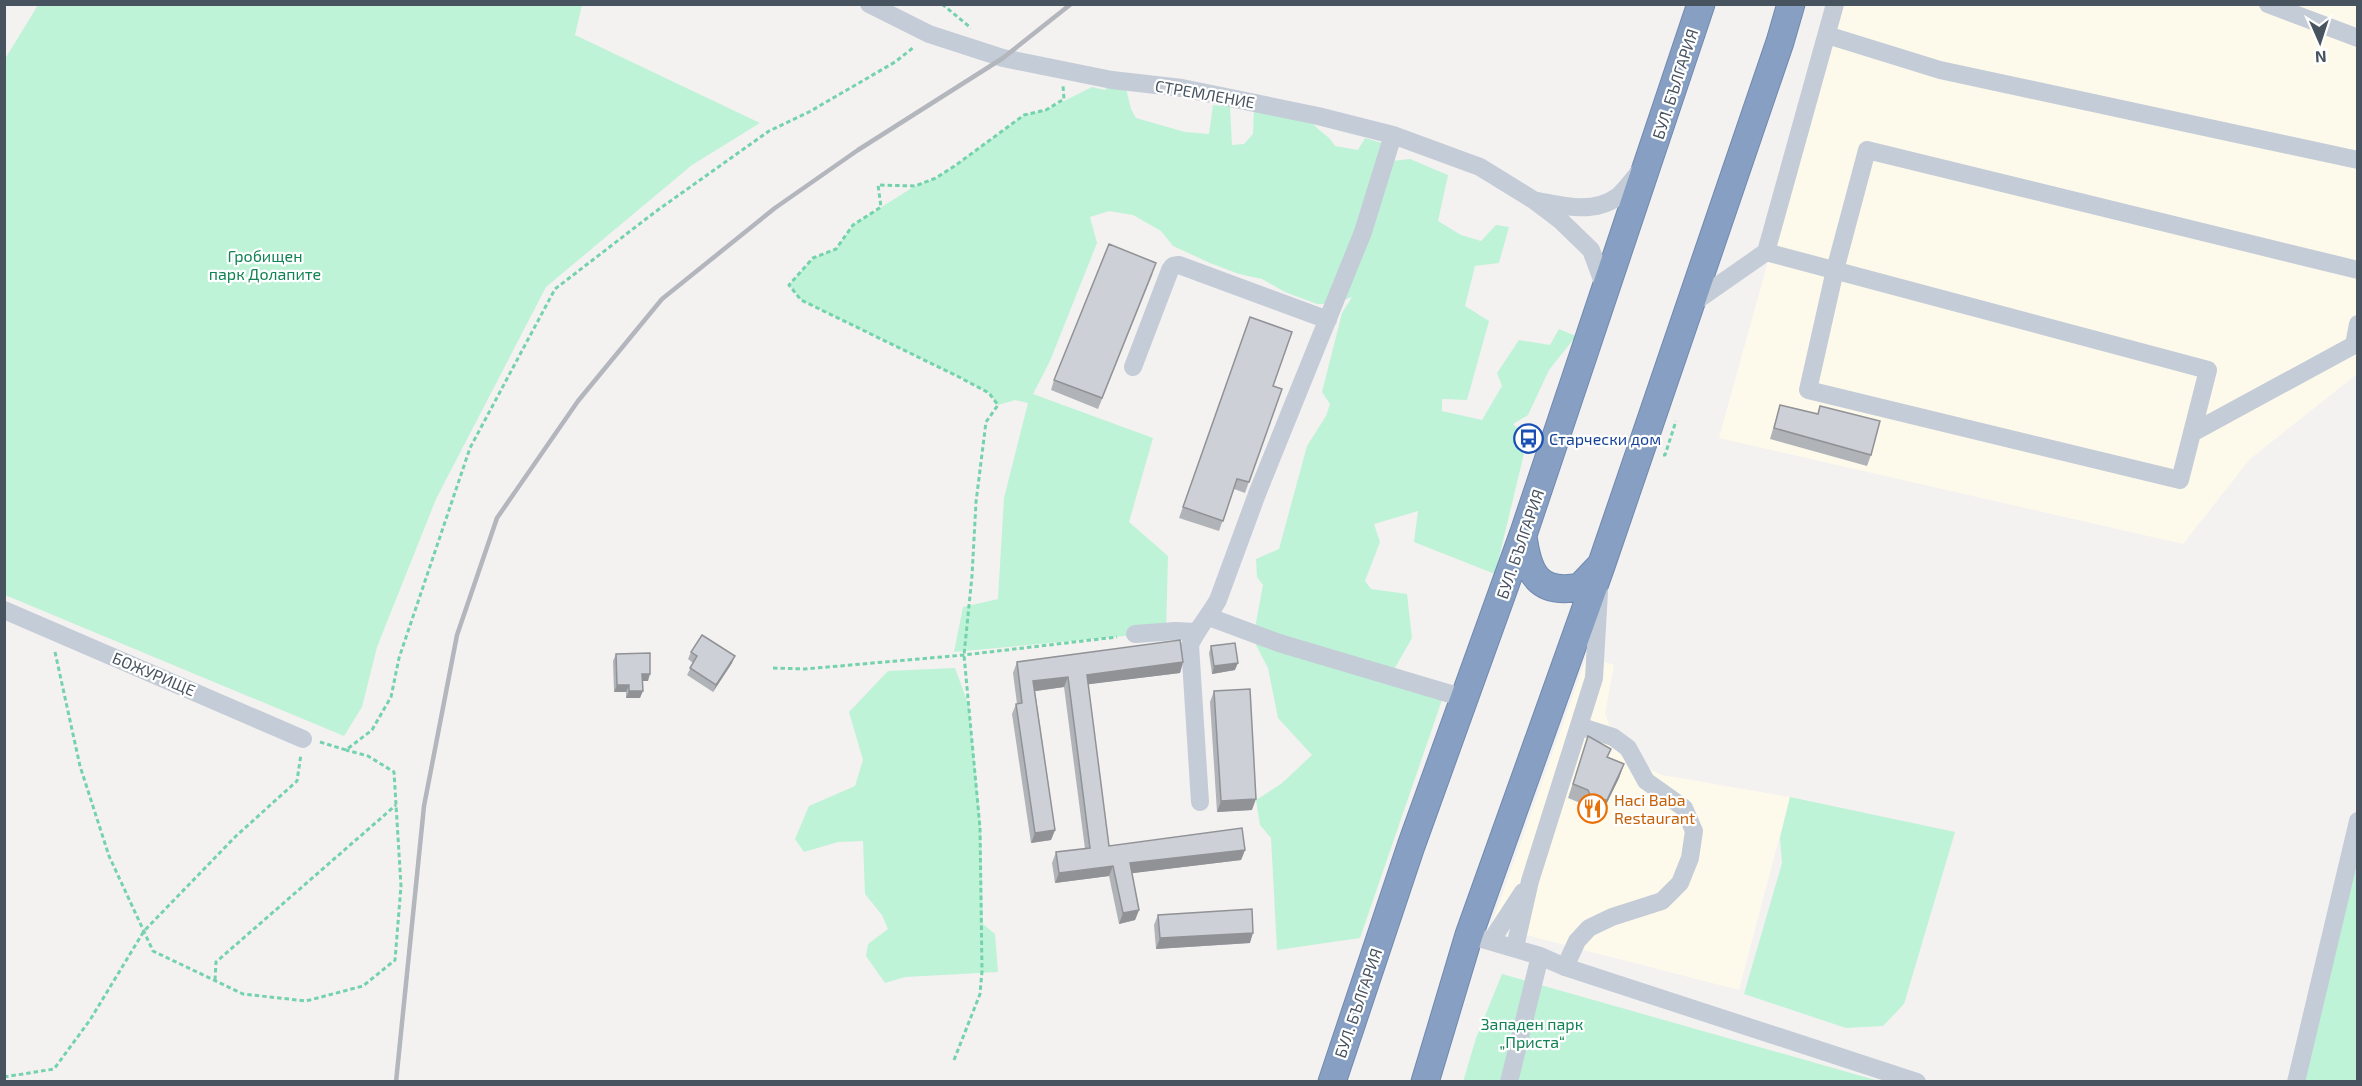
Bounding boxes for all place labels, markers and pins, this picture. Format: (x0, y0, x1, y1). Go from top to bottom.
bus stop icon: Старчески дом (1512, 423, 1544, 455)
place label: Старчески дом (1549, 429, 1661, 448)
place label: Haci Baba Restaurant (1614, 790, 1695, 827)
restaurant icon: Haci Baba Restaurant (1577, 793, 1609, 825)

